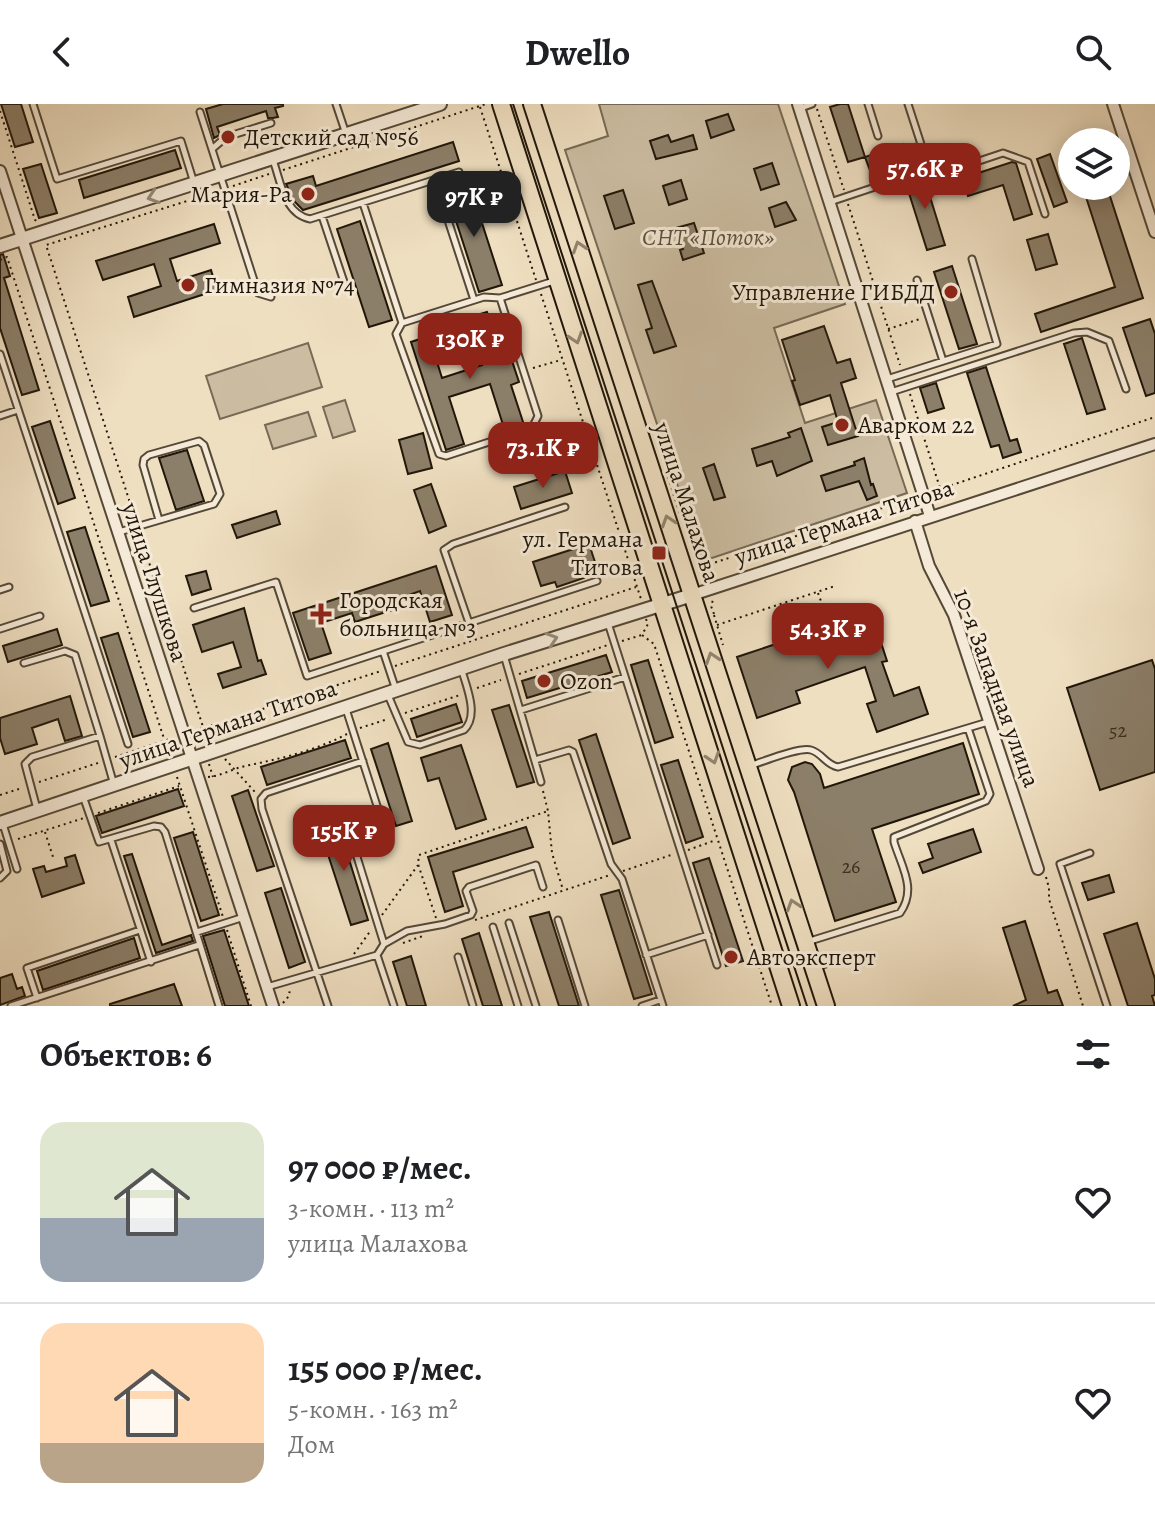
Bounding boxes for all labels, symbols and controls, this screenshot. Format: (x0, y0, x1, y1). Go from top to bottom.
text: Dwello (525, 28, 630, 77)
icon: back (40, 30, 84, 74)
icon: search (1071, 30, 1115, 74)
place label: Детский сад №56 (244, 121, 419, 153)
marker: Детский сад №56 (219, 128, 237, 146)
map controls (1058, 128, 1130, 200)
button: layers (1058, 128, 1130, 200)
pin: 57.6K ₽ (851, 143, 999, 211)
text: 57.6K ₽ (887, 151, 963, 186)
pin: 97K ₽ (418, 171, 530, 239)
place label: Мария-Ра (190, 178, 292, 210)
text: 97K ₽ (445, 179, 503, 214)
marker: Мария-Ра (299, 185, 317, 203)
one-way arrow (146, 188, 160, 204)
park label: СНТ «Поток» (642, 221, 774, 253)
one-way arrow (572, 241, 588, 255)
place label: Гимназия №74 (204, 269, 355, 301)
marker: Гимназия №74 (179, 276, 197, 294)
place label: Управление ГИБДД (732, 276, 935, 308)
marker: Управление ГИБДД (942, 283, 960, 301)
pin: 130K ₽ (405, 313, 535, 381)
text: 130K ₽ (436, 321, 504, 356)
one-way arrow (567, 330, 583, 344)
place label: Аварком 22 (857, 409, 974, 441)
marker: Аварком 22 (833, 416, 851, 434)
street label: улица Малахова (646, 417, 728, 586)
pin: 73.1K ₽ (469, 422, 617, 490)
text: 73.1K ₽ (506, 430, 580, 465)
street label: улица Германа Титова (729, 471, 958, 573)
street label: улица Глушкова (114, 497, 196, 666)
one-way arrow (661, 515, 677, 529)
place label: ул. Германа Титова (522, 523, 643, 583)
marker: ул. Германа Титова (650, 544, 668, 562)
place label: Городская больница №3 (339, 584, 476, 644)
street label: 10-я Западная улица (946, 584, 1048, 792)
marker: Городская больница №3 (310, 603, 332, 625)
pin: 54.3K ₽ (754, 603, 902, 671)
text: 54.3K ₽ (790, 611, 866, 646)
one-way arrow (545, 632, 559, 648)
one-way arrow (706, 652, 722, 666)
place label: Ozon (560, 665, 613, 697)
street label: улица Германа Титова (114, 672, 341, 777)
marker: Ozon (535, 672, 553, 690)
house number: 52 (1109, 717, 1128, 744)
one-way arrow (704, 751, 720, 765)
pin: 155K ₽ (279, 805, 409, 873)
text: 155K ₽ (311, 813, 377, 848)
house number: 26 (842, 853, 860, 880)
one-way arrow (787, 899, 803, 913)
place label: Автоэксперт (746, 941, 876, 973)
marker: Автоэксперт (722, 948, 740, 966)
text: Объектов: 6 (40, 1031, 212, 1078)
icon: filters (1071, 1032, 1115, 1076)
text: 97 000 ₽/мес. (288, 1144, 472, 1191)
icon: home (104, 1154, 200, 1250)
icon: heart (1071, 1180, 1115, 1224)
text: 3-комн. · 113 m² (288, 1191, 454, 1226)
text: улица Малахова (288, 1226, 468, 1261)
text: 155 000 ₽/мес. (288, 1345, 483, 1392)
icon: home (104, 1355, 200, 1451)
icon: heart (1071, 1381, 1115, 1425)
text: 5-комн. · 163 m² (288, 1392, 458, 1427)
text: Дом (288, 1427, 335, 1462)

